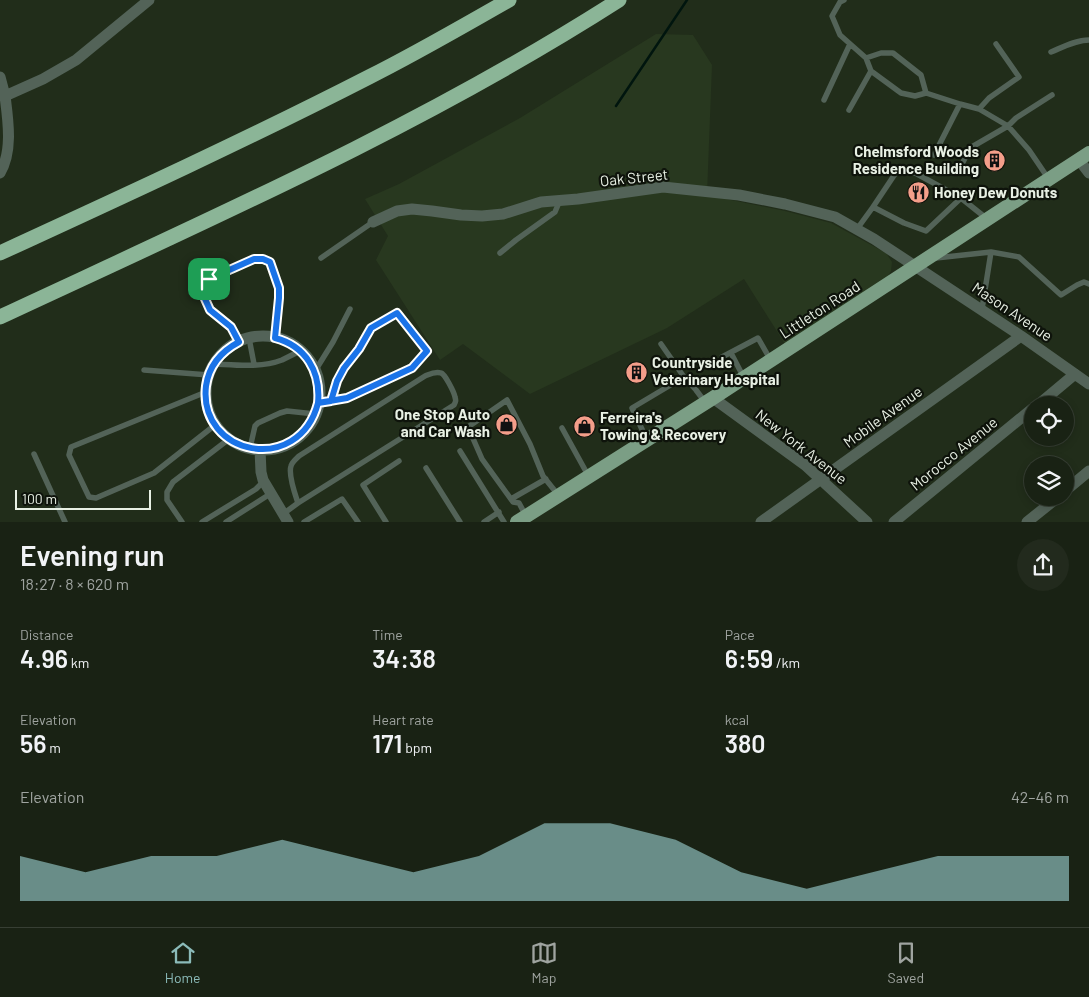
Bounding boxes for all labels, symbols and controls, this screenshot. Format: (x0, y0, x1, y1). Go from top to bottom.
place label: Chelmsford Woods Residence Building (853, 142, 979, 177)
building icon: Chelmsford Woods Residence Building (983, 149, 1007, 173)
street label: Oak Street (599, 164, 669, 190)
restaurant icon: Honey Dew Donuts (906, 181, 930, 205)
place label: Honey Dew Donuts (934, 183, 1058, 201)
pin (188, 258, 230, 300)
icon: arrive (195, 265, 223, 293)
street label: Littleton Road (776, 276, 863, 342)
street label: Mason Avenue (969, 278, 1056, 345)
place label: Countryside Veterinary Hospital (652, 353, 779, 388)
building icon: Countryside Veterinary Hospital (624, 360, 648, 384)
street label: Mobile Avenue (839, 382, 925, 451)
map controls (1024, 396, 1074, 506)
button: locate (1024, 396, 1074, 446)
place label: One Stop Auto and Car Wash (395, 405, 490, 440)
street label: New York Avenue (752, 405, 851, 488)
place label: Ferreira's Towing & Recovery (600, 408, 727, 443)
shop icon: One Stop Auto and Car Wash (494, 412, 518, 436)
street label: Morocco Avenue (906, 413, 1001, 494)
shop icon: Ferreira's Towing & Recovery (572, 415, 596, 439)
button: layers (1024, 456, 1074, 506)
scale bar (15, 487, 151, 510)
text: 100 m (22, 490, 57, 507)
text: Evening run (20, 538, 165, 572)
button: share (1017, 539, 1069, 591)
text: 18:27 · 8 × 620 m (20, 574, 129, 593)
text: Distance (20, 626, 73, 643)
text: Time (372, 626, 403, 643)
text: Pace (725, 626, 755, 643)
text: 4.96 (20, 643, 68, 673)
text: 34:38 (372, 643, 436, 673)
text: 6:59 (725, 643, 773, 673)
text: km (68, 654, 89, 671)
text: /km (773, 654, 800, 671)
text: Elevation (20, 711, 76, 728)
text: Heart rate (372, 711, 434, 728)
text: kcal (725, 711, 749, 728)
text: 56 (20, 728, 46, 758)
text: 171 (372, 728, 402, 758)
text: 380 (725, 728, 765, 758)
text: m (46, 739, 61, 756)
text: bpm (402, 739, 432, 756)
text: Elevation (20, 787, 84, 806)
text: 42–46 m (1011, 787, 1069, 806)
tab: Home (165, 939, 200, 986)
tab: Map (530, 939, 558, 986)
tab: Saved (887, 939, 924, 986)

